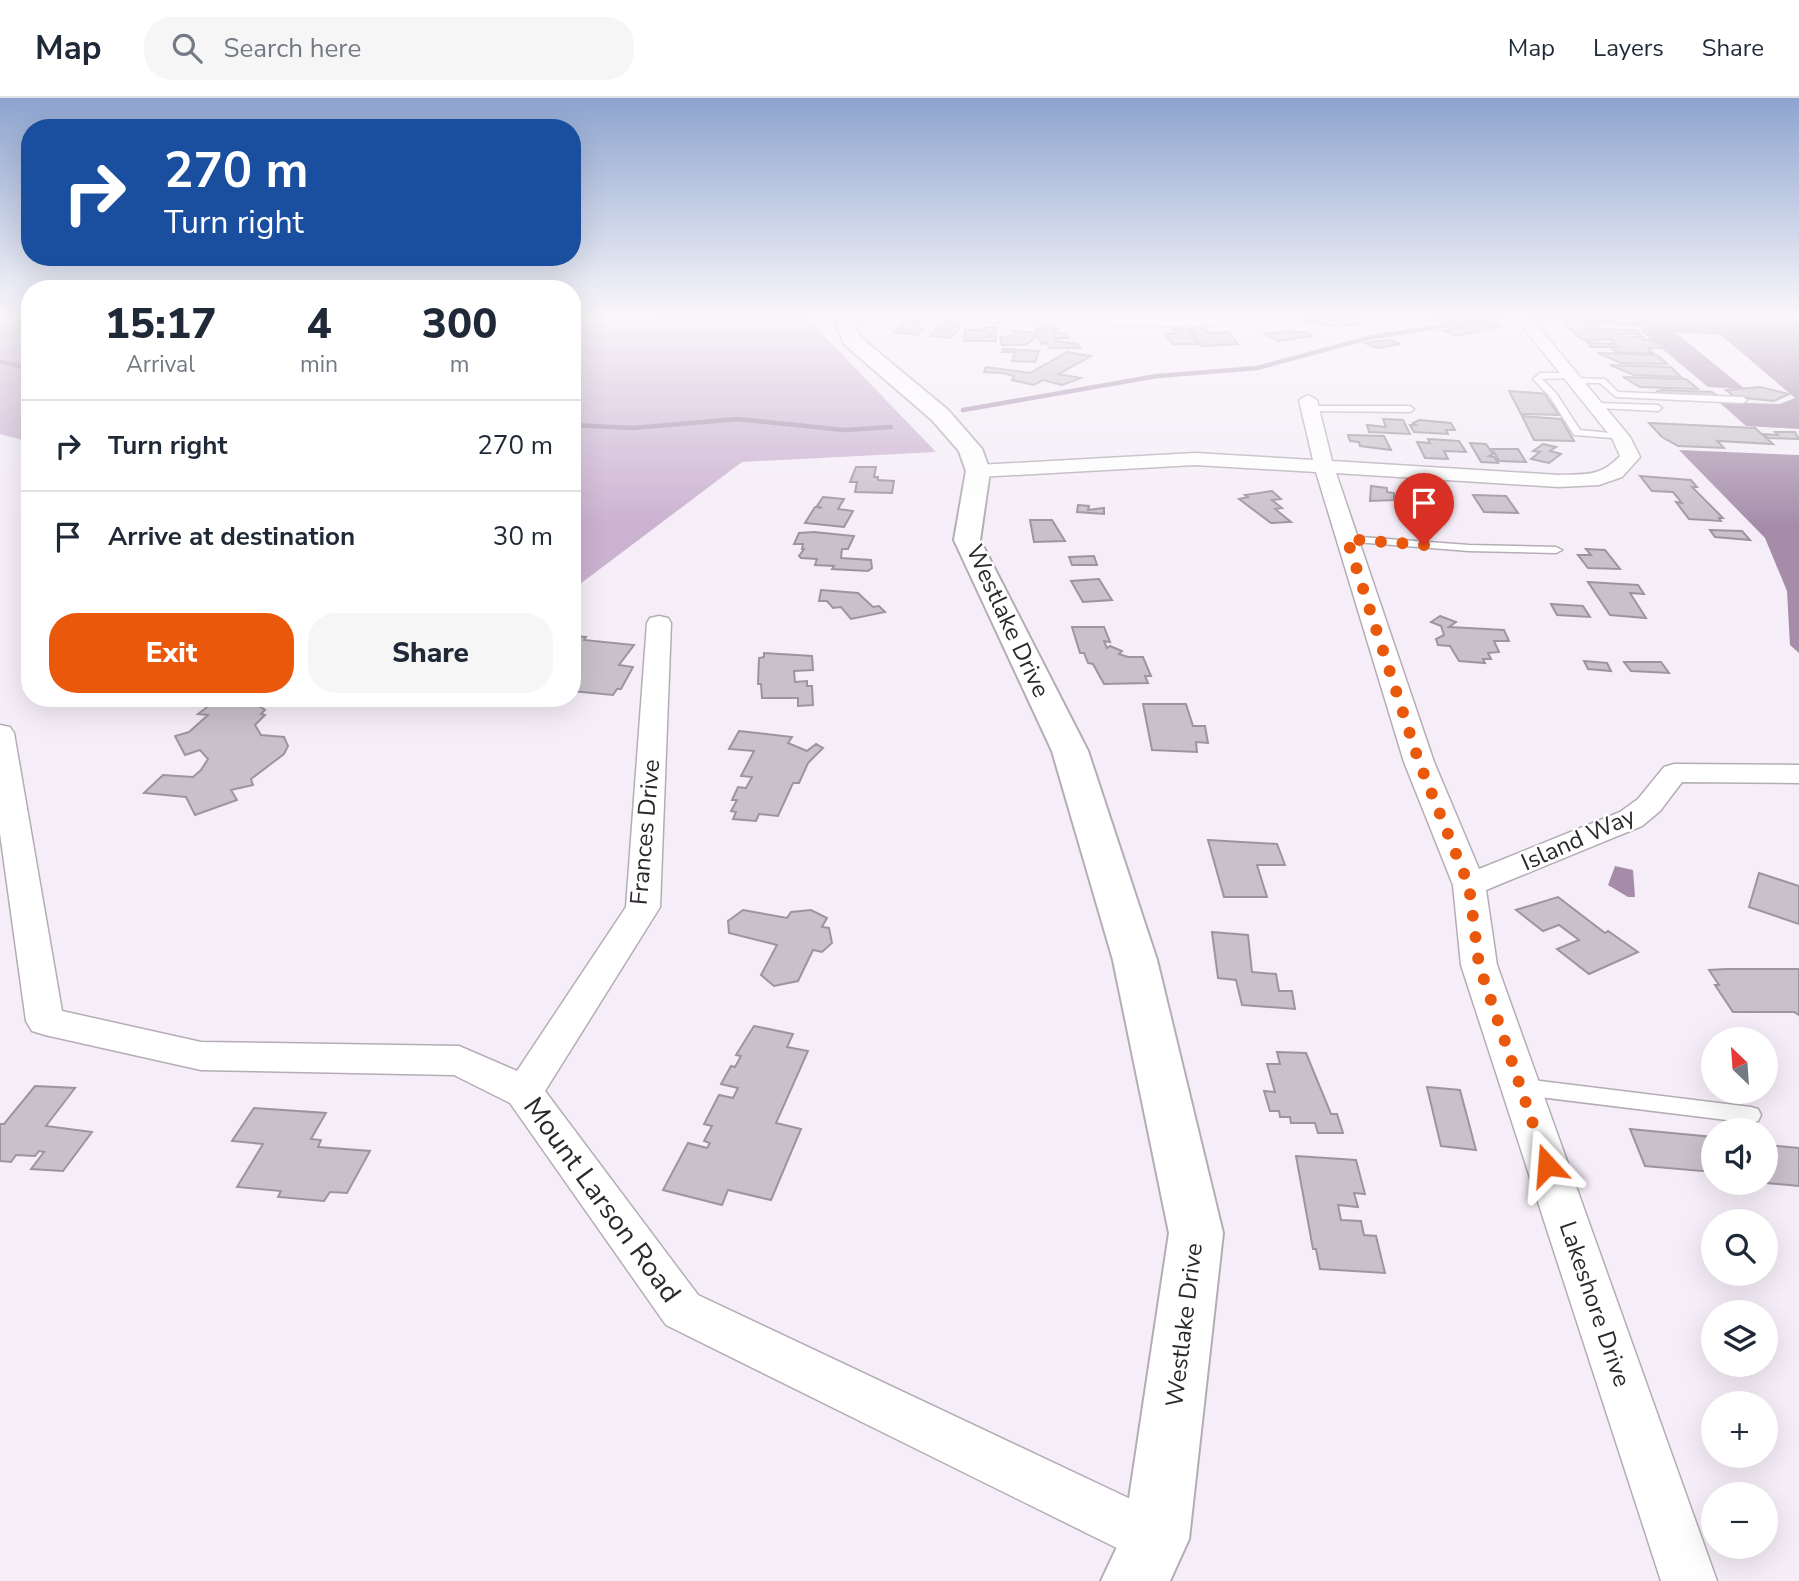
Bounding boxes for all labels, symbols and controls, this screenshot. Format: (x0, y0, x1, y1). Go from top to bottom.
search box (144, 17, 634, 80)
text: Map (35, 26, 102, 71)
icon: search (168, 29, 206, 67)
text: Search here (224, 31, 361, 66)
text: Map (1508, 32, 1555, 64)
text: Layers (1593, 32, 1664, 64)
text: Share (1702, 32, 1764, 64)
text: 270 m (164, 137, 308, 204)
icon: right (49, 147, 140, 238)
text: Turn right (164, 201, 304, 244)
text: 15:17 (105, 296, 216, 353)
text: 4 (306, 296, 332, 353)
text: 300 (422, 296, 497, 353)
text: Arrival (126, 349, 195, 380)
text: min (300, 349, 338, 380)
text: m (450, 349, 469, 380)
icon: right (49, 427, 87, 465)
text: Turn right (108, 428, 227, 463)
text: 270 m (477, 428, 553, 463)
pin (1394, 473, 1454, 545)
icon: arrive (1405, 484, 1443, 522)
icon: arrive (49, 518, 87, 556)
text: Arrive at destination (108, 519, 355, 554)
text: 30 m (493, 519, 553, 554)
street label: Westlake Drive (959, 539, 1057, 703)
button: Exit (49, 613, 294, 693)
button: Share (308, 613, 553, 693)
street label: Frances Drive (623, 758, 667, 906)
street label: Island Way (1516, 799, 1641, 878)
north arrow (1701, 1027, 1778, 1104)
map controls (1701, 1027, 1778, 1559)
street label: Mount Larson Road (515, 1090, 689, 1310)
button: sound (1701, 1118, 1778, 1195)
position arrow (1510, 1128, 1584, 1202)
button: search (1701, 1209, 1778, 1286)
street label: Lakeshore Drive (1552, 1217, 1638, 1391)
street label: Westlake Drive (1158, 1241, 1210, 1409)
button: layers (1701, 1300, 1778, 1377)
button: + (1701, 1391, 1778, 1468)
button: − (1701, 1482, 1778, 1559)

